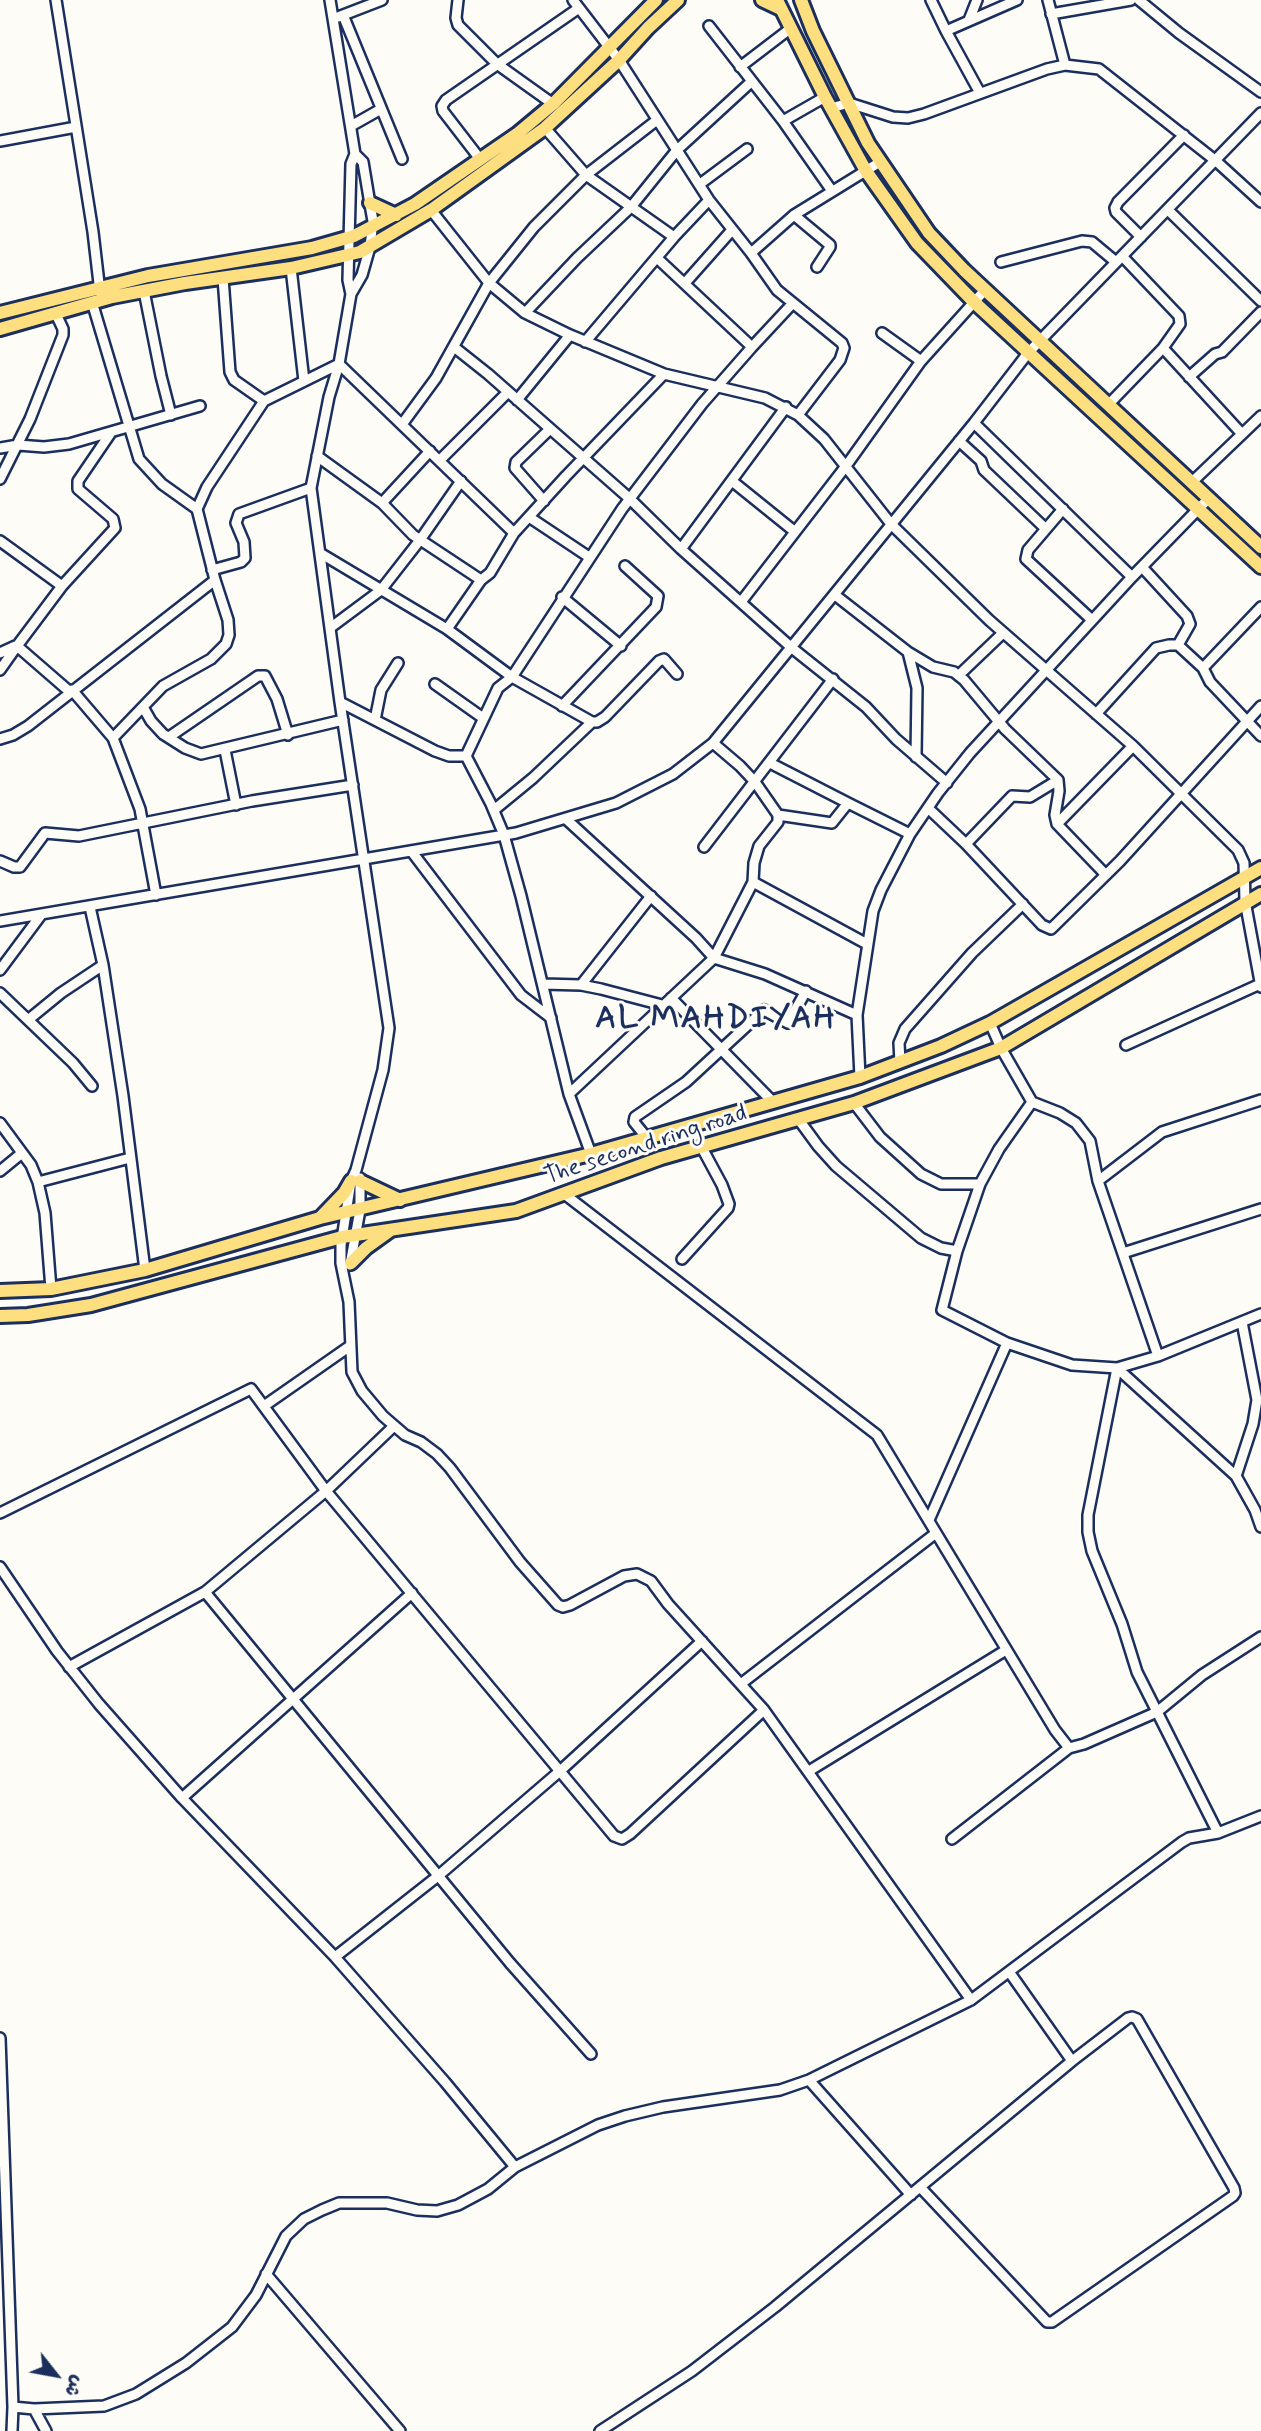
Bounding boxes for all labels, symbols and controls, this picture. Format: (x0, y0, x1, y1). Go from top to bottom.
district label: AL MAHDIYAH (599, 1001, 833, 1039)
street label: The second ring road (541, 1100, 751, 1192)
north arrow (21, 2340, 91, 2410)
text: ش (58, 2371, 91, 2401)

